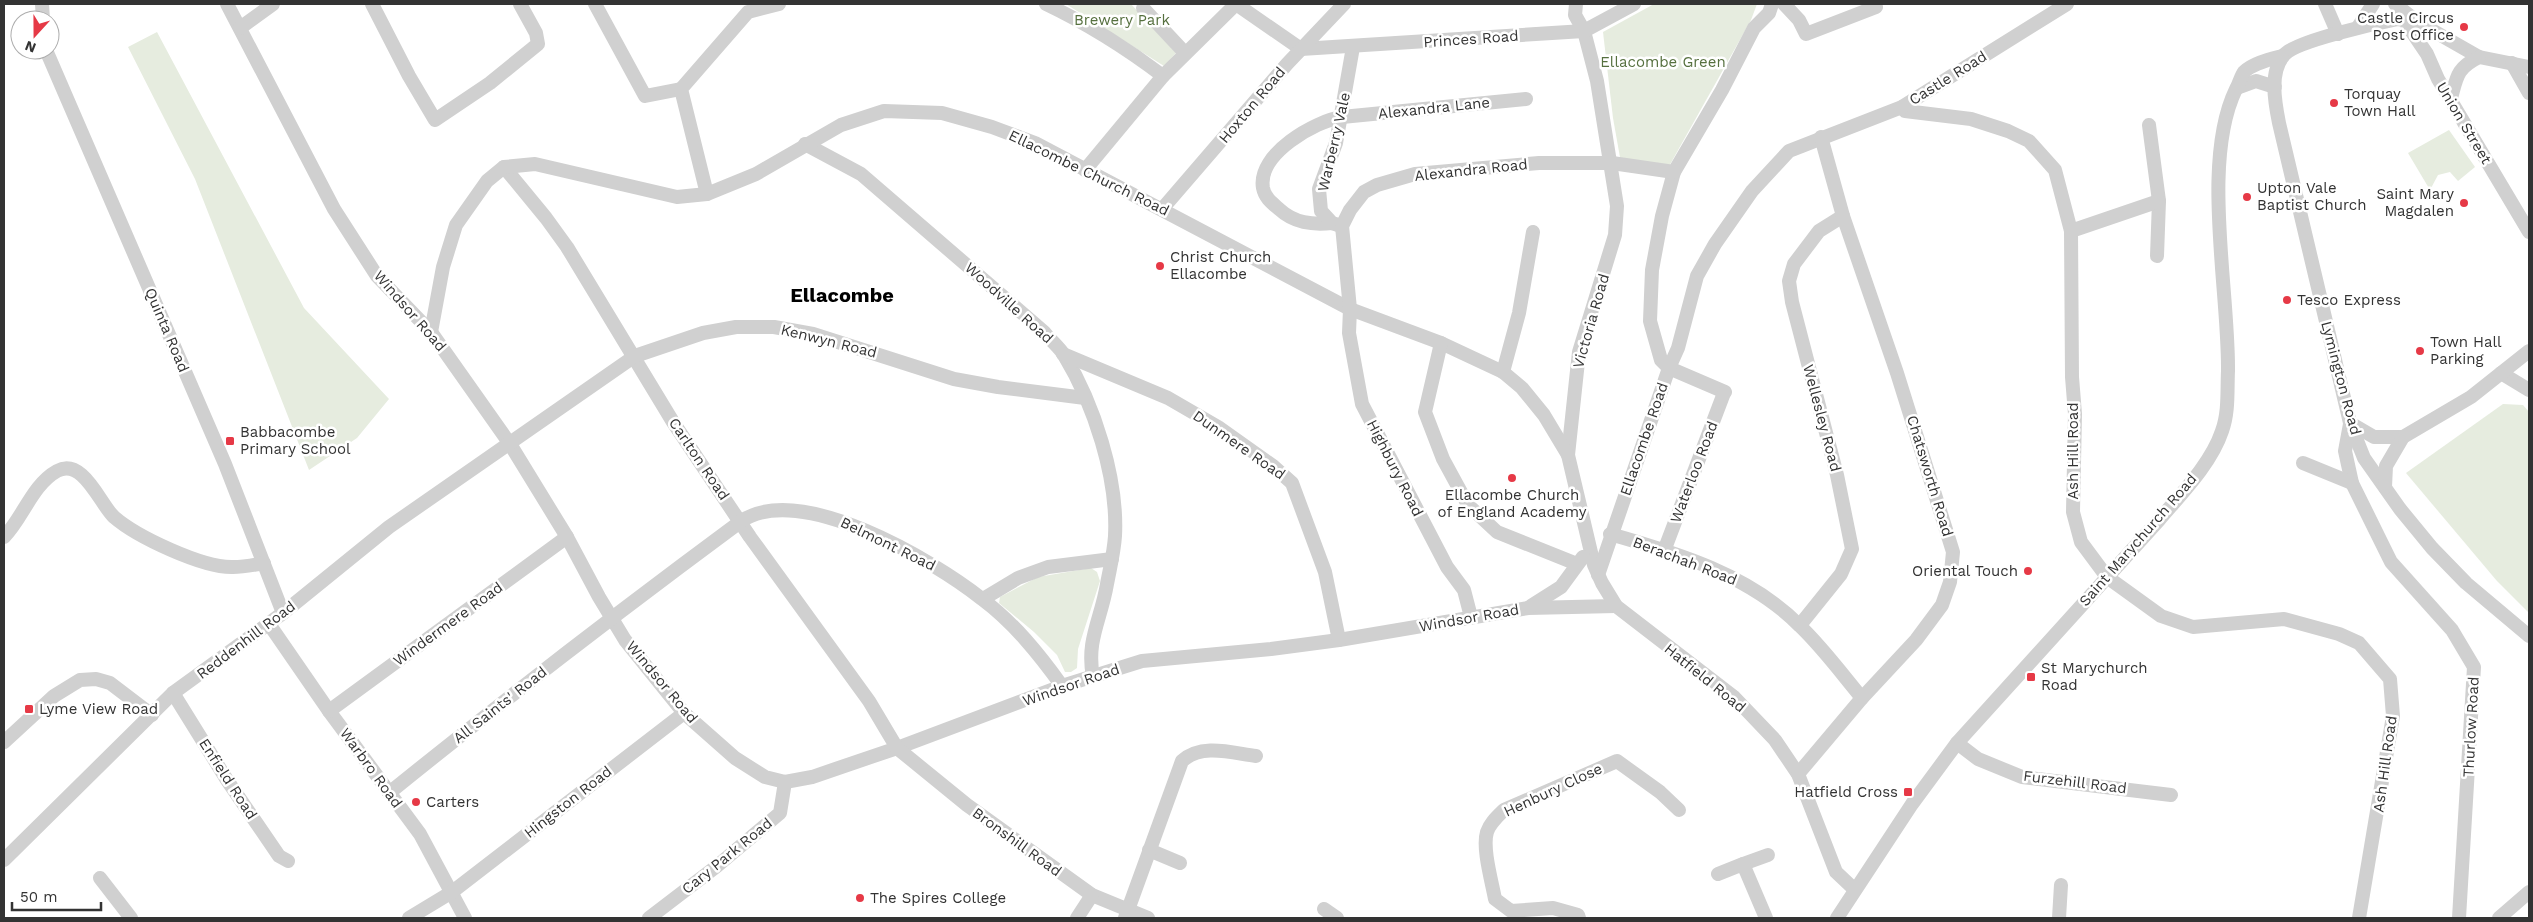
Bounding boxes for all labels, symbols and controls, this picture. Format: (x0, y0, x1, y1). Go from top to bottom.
place label: Castle Circus Post Office (2357, 9, 2454, 44)
north arrow (10, 10, 60, 60)
park label: Brewery Park (1074, 11, 1170, 29)
marker: Castle Circus Post Office (2458, 21, 2470, 33)
street label: Princes Road (1423, 27, 1519, 51)
text: N (23, 38, 38, 56)
street label: Castle Road (1906, 47, 1990, 109)
park label: Ellacombe Green (1600, 53, 1726, 71)
street label: Hoxton Road (1215, 63, 1289, 147)
street label: Union Street (2432, 79, 2496, 168)
place label: Torquay Town Hall (2344, 85, 2416, 120)
street label: Warberry Vale (1314, 91, 1354, 193)
street label: Alexandra Lane (1377, 93, 1491, 123)
marker: Torquay Town Hall (2328, 97, 2340, 109)
street label: Ellacombe Church Road (1006, 126, 1172, 220)
street label: Alexandra Road (1414, 155, 1528, 185)
place label: Upton Vale Baptist Church (2257, 179, 2367, 214)
place label: Saint Mary Magdalen (2376, 185, 2454, 220)
marker: Upton Vale Baptist Church (2241, 191, 2253, 203)
marker: Saint Mary Magdalen (2458, 197, 2470, 209)
place label: Christ Church Ellacombe (1170, 248, 1271, 283)
street label: Woodville Road (961, 259, 1057, 347)
marker: Christ Church Ellacombe (1154, 260, 1166, 272)
street label: Windsor Road (370, 267, 450, 355)
street label: Victoria Road (1569, 272, 1613, 370)
district label: Ellacombe (790, 283, 894, 307)
street label: Quinta Road (141, 285, 193, 375)
place label: Tesco Express (2297, 291, 2401, 309)
marker: Tesco Express (2281, 294, 2293, 306)
street label: Lymington Road (2317, 319, 2365, 437)
street label: Kenwyn Road (779, 320, 879, 362)
place label: Town Hall Parking (2430, 333, 2502, 368)
marker: Town Hall Parking (2414, 345, 2426, 357)
street label: Wellesley Road (1799, 362, 1845, 474)
street label: Ellacombe Road (1616, 380, 1672, 498)
street label: Ash Hill Road (2064, 402, 2082, 500)
street label: Dunmere Road (1189, 406, 1289, 484)
street label: Chatsworth Road (1903, 413, 1957, 539)
street label: Carlton Road (665, 414, 733, 504)
street label: Highbury Road (1363, 417, 1427, 519)
street label: Waterloo Road (1666, 419, 1722, 525)
place label: Babbacombe Primary School (240, 423, 351, 458)
marker: Babbacombe Primary School (224, 435, 236, 447)
street label: Saint Marychurch Road (2075, 470, 2201, 610)
marker: Ellacombe Church of England Academy (1506, 472, 1518, 484)
place label: Ellacombe Church of England Academy (1438, 486, 1587, 521)
street label: Belmont Road (838, 513, 938, 575)
street label: Berachah Road (1630, 533, 1740, 589)
place label: Oriental Touch (1912, 562, 2018, 580)
marker: Oriental Touch (2022, 565, 2034, 577)
street label: Windermere Road (390, 578, 506, 670)
street label: Reddenhill Road (193, 597, 299, 683)
street label: Windsor Road (1417, 600, 1521, 636)
street label: Windsor Road (622, 637, 702, 727)
street label: Hatfield Road (1661, 640, 1749, 716)
place label: St Marychurch Road (2041, 659, 2148, 694)
street label: Windsor Road (1020, 660, 1122, 710)
street label: All Saints' Road (450, 663, 550, 747)
marker: St Marychurch Road (2025, 671, 2037, 683)
street label: Thurlow Road (2459, 676, 2483, 778)
place label: Lyme View Road (39, 700, 158, 718)
marker: Lyme View Road (23, 703, 35, 715)
street label: Ash Hill Road (2369, 714, 2401, 814)
street label: Warbro Road (336, 725, 406, 811)
street label: Enfield Road (195, 735, 261, 823)
street label: Henbury Close (1501, 759, 1605, 821)
street label: Hingston Road (521, 762, 615, 842)
street label: Furzehill Road (2022, 767, 2128, 797)
place label: Hatfield Cross (1794, 783, 1898, 801)
marker: Hatfield Cross (1902, 786, 1914, 798)
place label: Carters (426, 793, 479, 811)
marker: Carters (410, 796, 422, 808)
street label: Bronshill Road (969, 804, 1065, 880)
street label: Cary Park Road (678, 814, 776, 898)
scale bar (12, 880, 101, 912)
text: 50 m (20, 888, 57, 906)
place label: The Spires College (870, 889, 1006, 907)
marker: The Spires College (854, 892, 866, 904)

